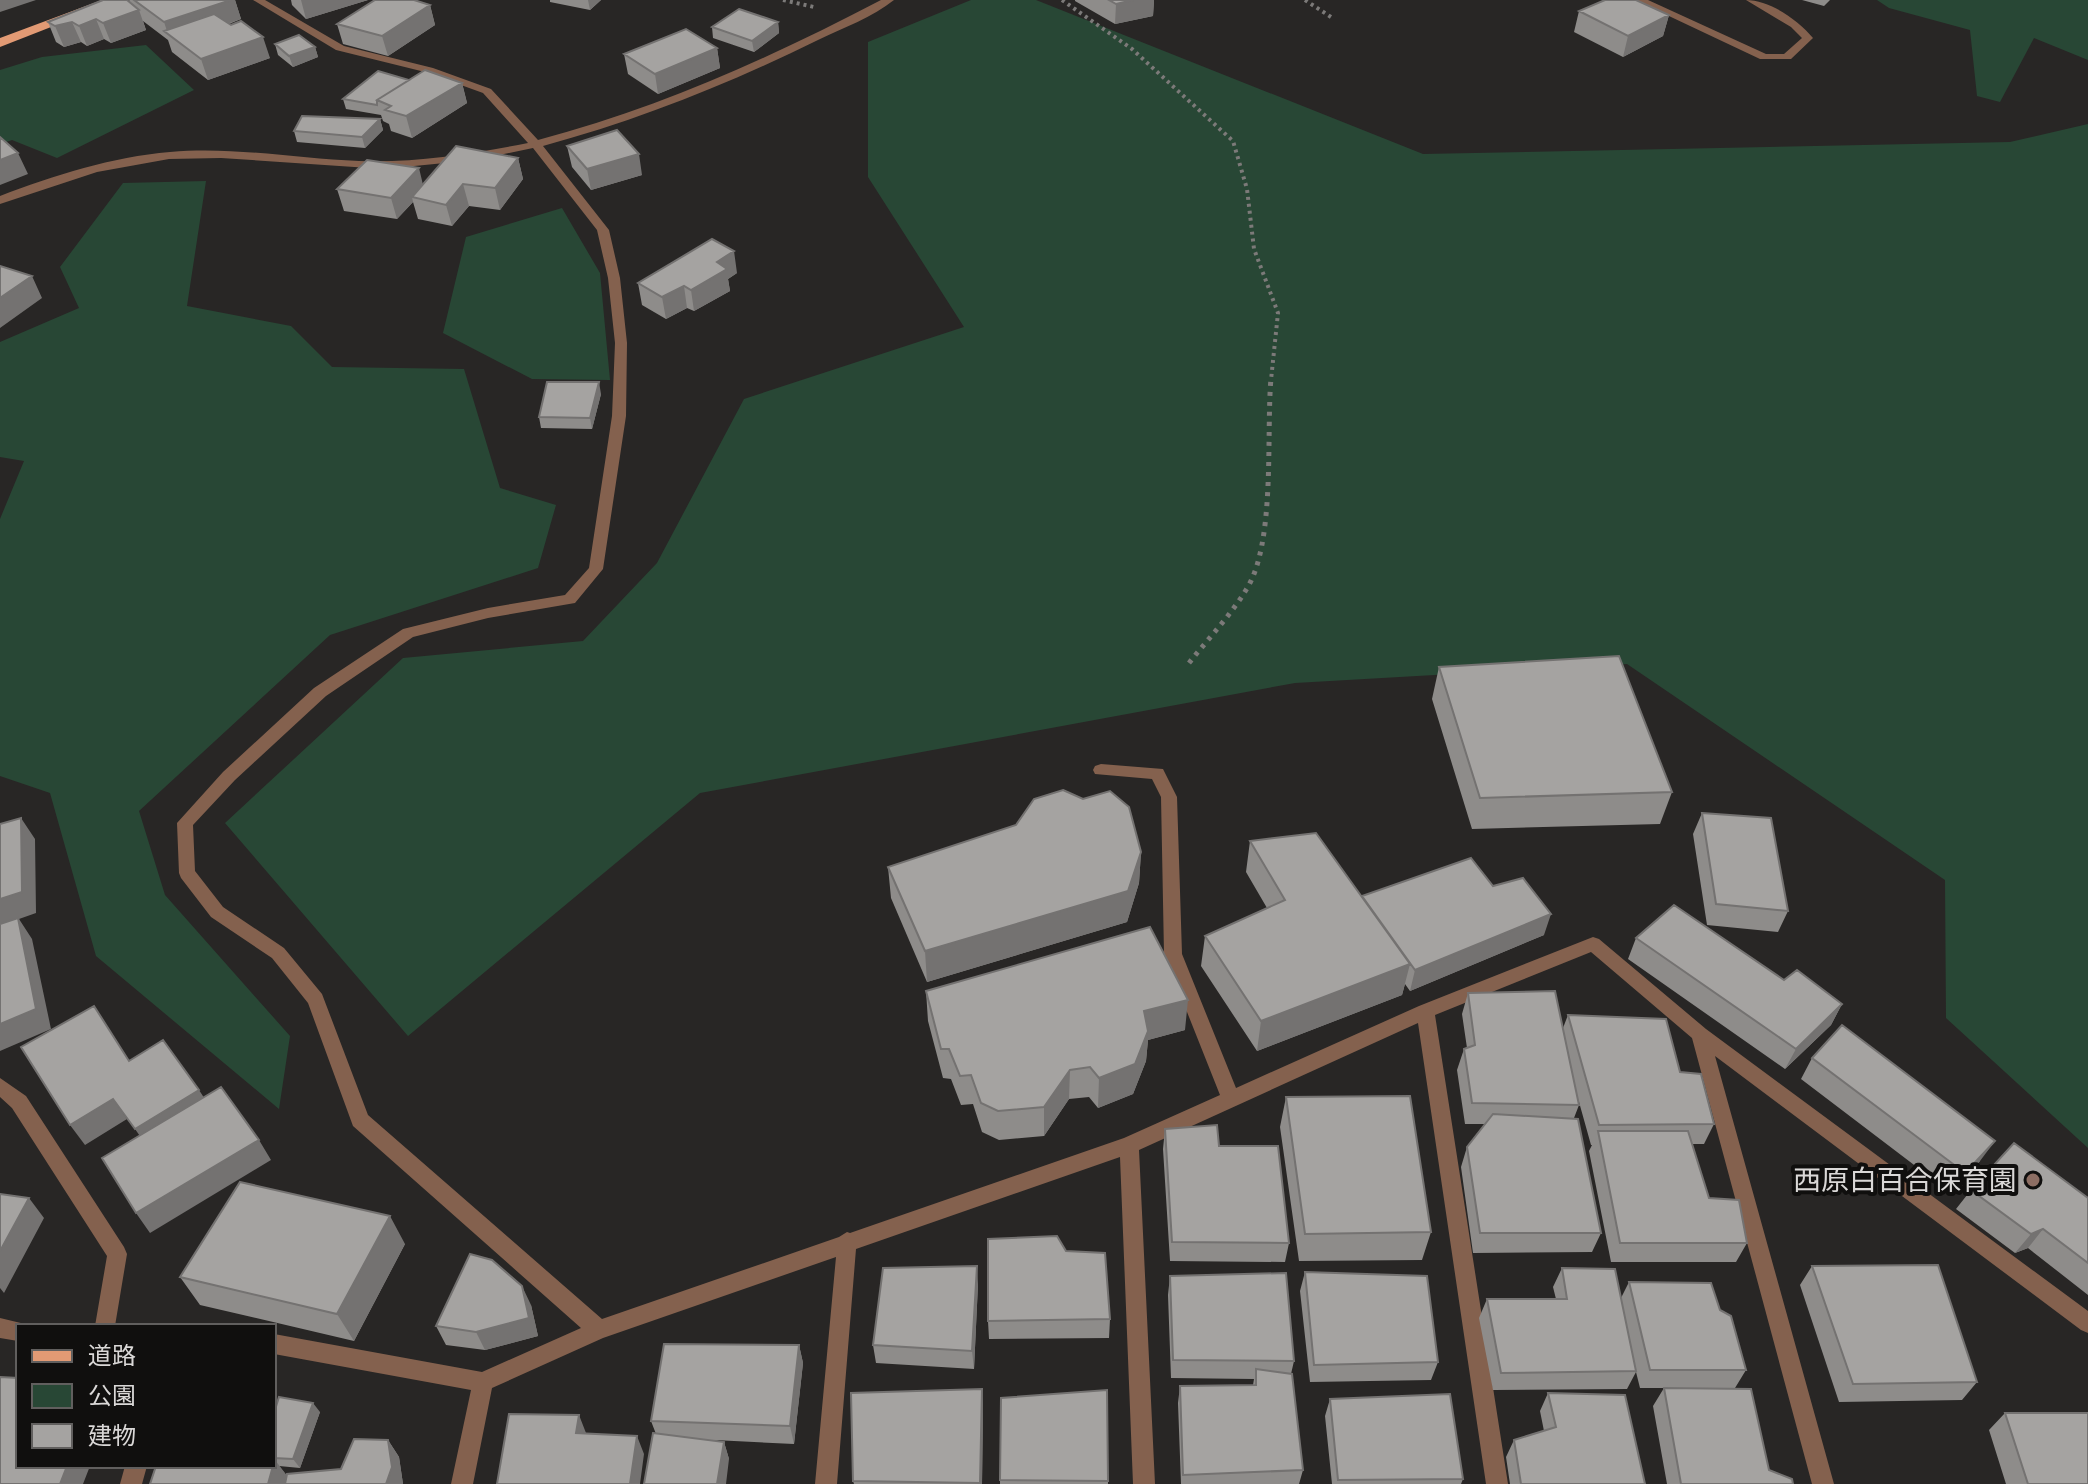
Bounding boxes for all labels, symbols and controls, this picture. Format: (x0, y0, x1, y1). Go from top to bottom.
place label: 西原白百合保育園 (1793, 1160, 2017, 1201)
marker: 西原白百合保育園 (2024, 1171, 2042, 1189)
legend (16, 1324, 276, 1468)
text: 道路 (88, 1338, 136, 1373)
text: 公園 (88, 1378, 136, 1413)
text: 建物 (88, 1418, 136, 1453)

